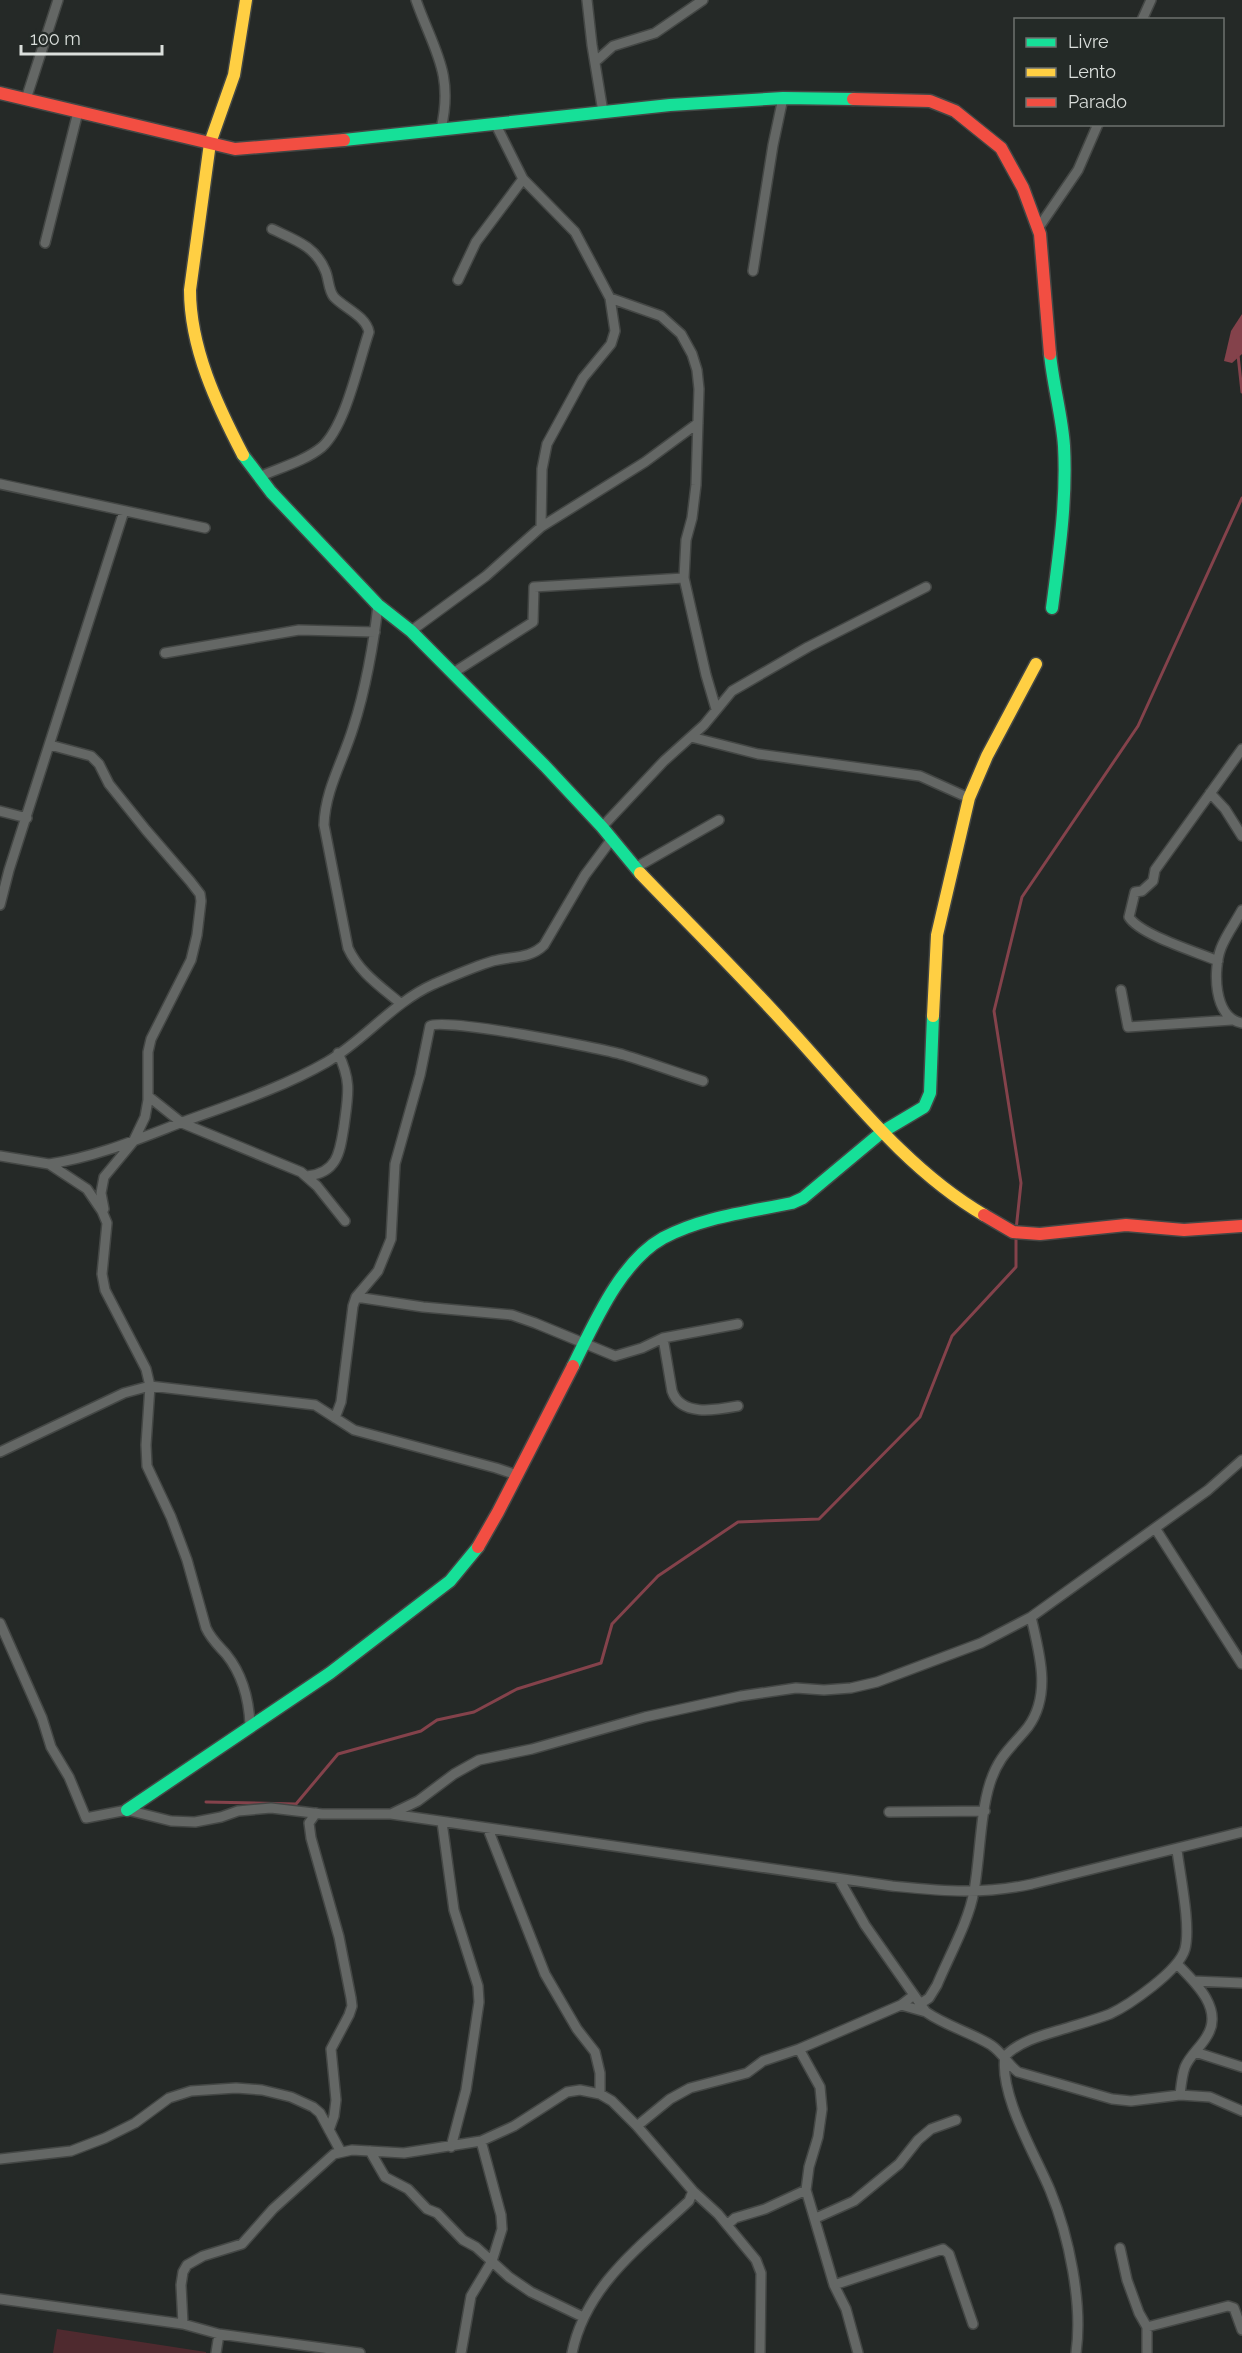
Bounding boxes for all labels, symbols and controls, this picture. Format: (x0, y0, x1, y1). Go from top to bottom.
scale bar (21, 18, 162, 56)
legend (1014, 18, 1224, 126)
text: 100 m (30, 28, 81, 49)
text: Livre (1068, 31, 1109, 52)
text: Lento (1068, 61, 1116, 82)
text: Parado (1068, 91, 1127, 112)

